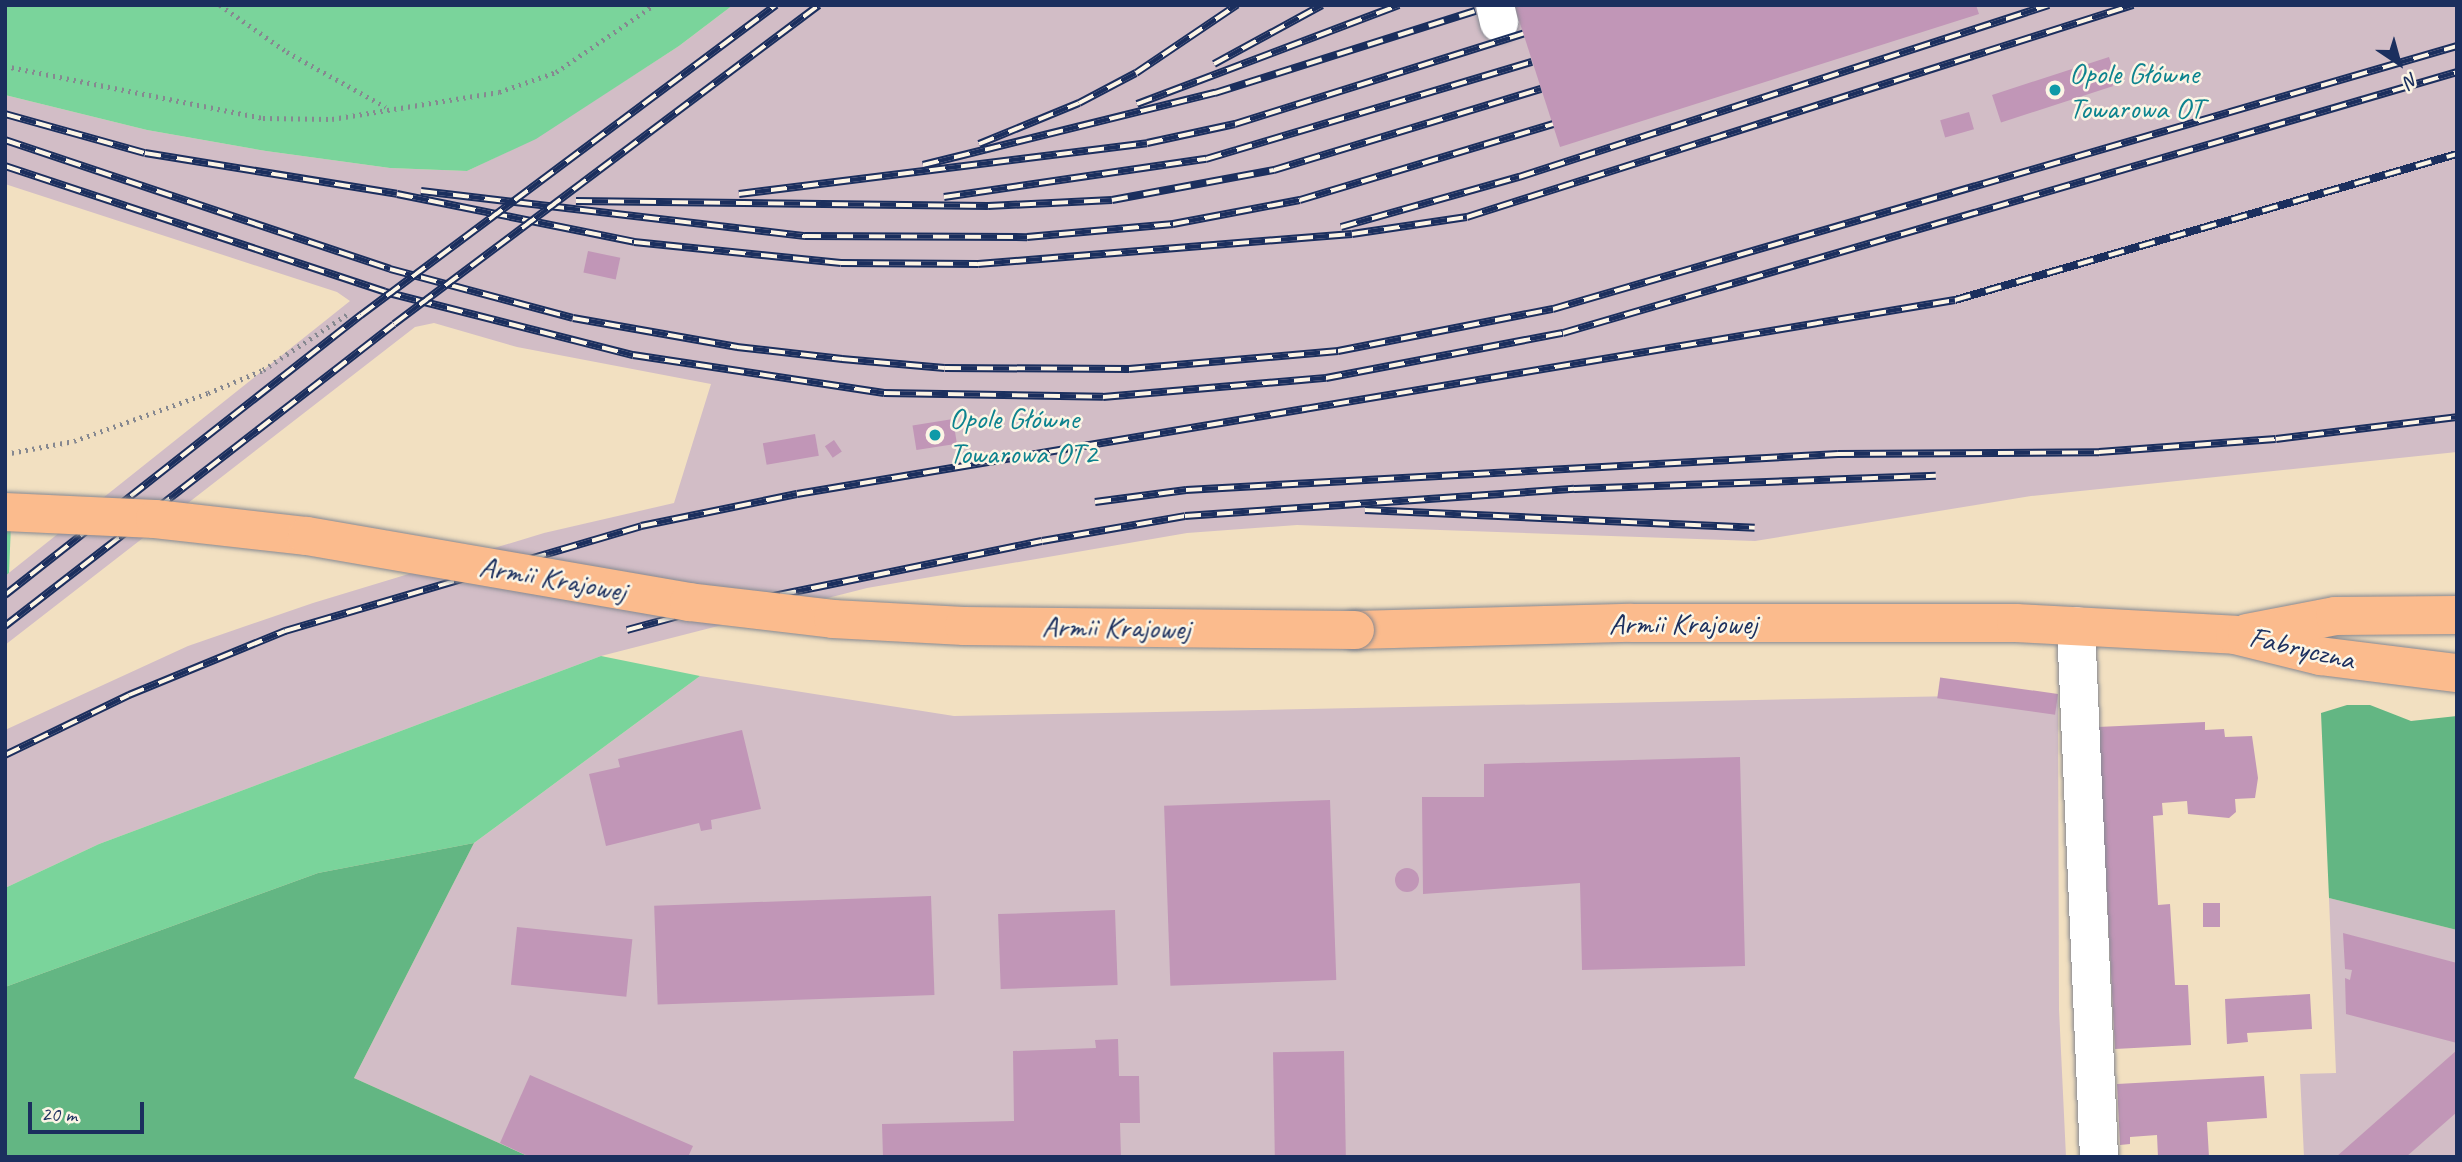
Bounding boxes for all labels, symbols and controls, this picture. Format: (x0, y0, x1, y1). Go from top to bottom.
north arrow (2364, 28, 2434, 98)
place label: Opole Główne Towarowa OT (2069, 55, 2203, 125)
text: N (2400, 67, 2423, 93)
marker: Opole Główne Towarowa OT (2047, 82, 2063, 98)
place label: Opole Główne Towarowa OT2 (949, 400, 1097, 470)
marker: Opole Główne Towarowa OT2 (927, 427, 943, 443)
street label: Armii Krajowej (476, 547, 630, 609)
street label: Armii Krajowej (1608, 605, 1758, 641)
street label: Armii Krajowej (1041, 608, 1191, 646)
street label: Fabryczna (2246, 618, 2358, 678)
scale bar (32, 1088, 147, 1132)
text: 20 m (41, 1101, 77, 1127)

